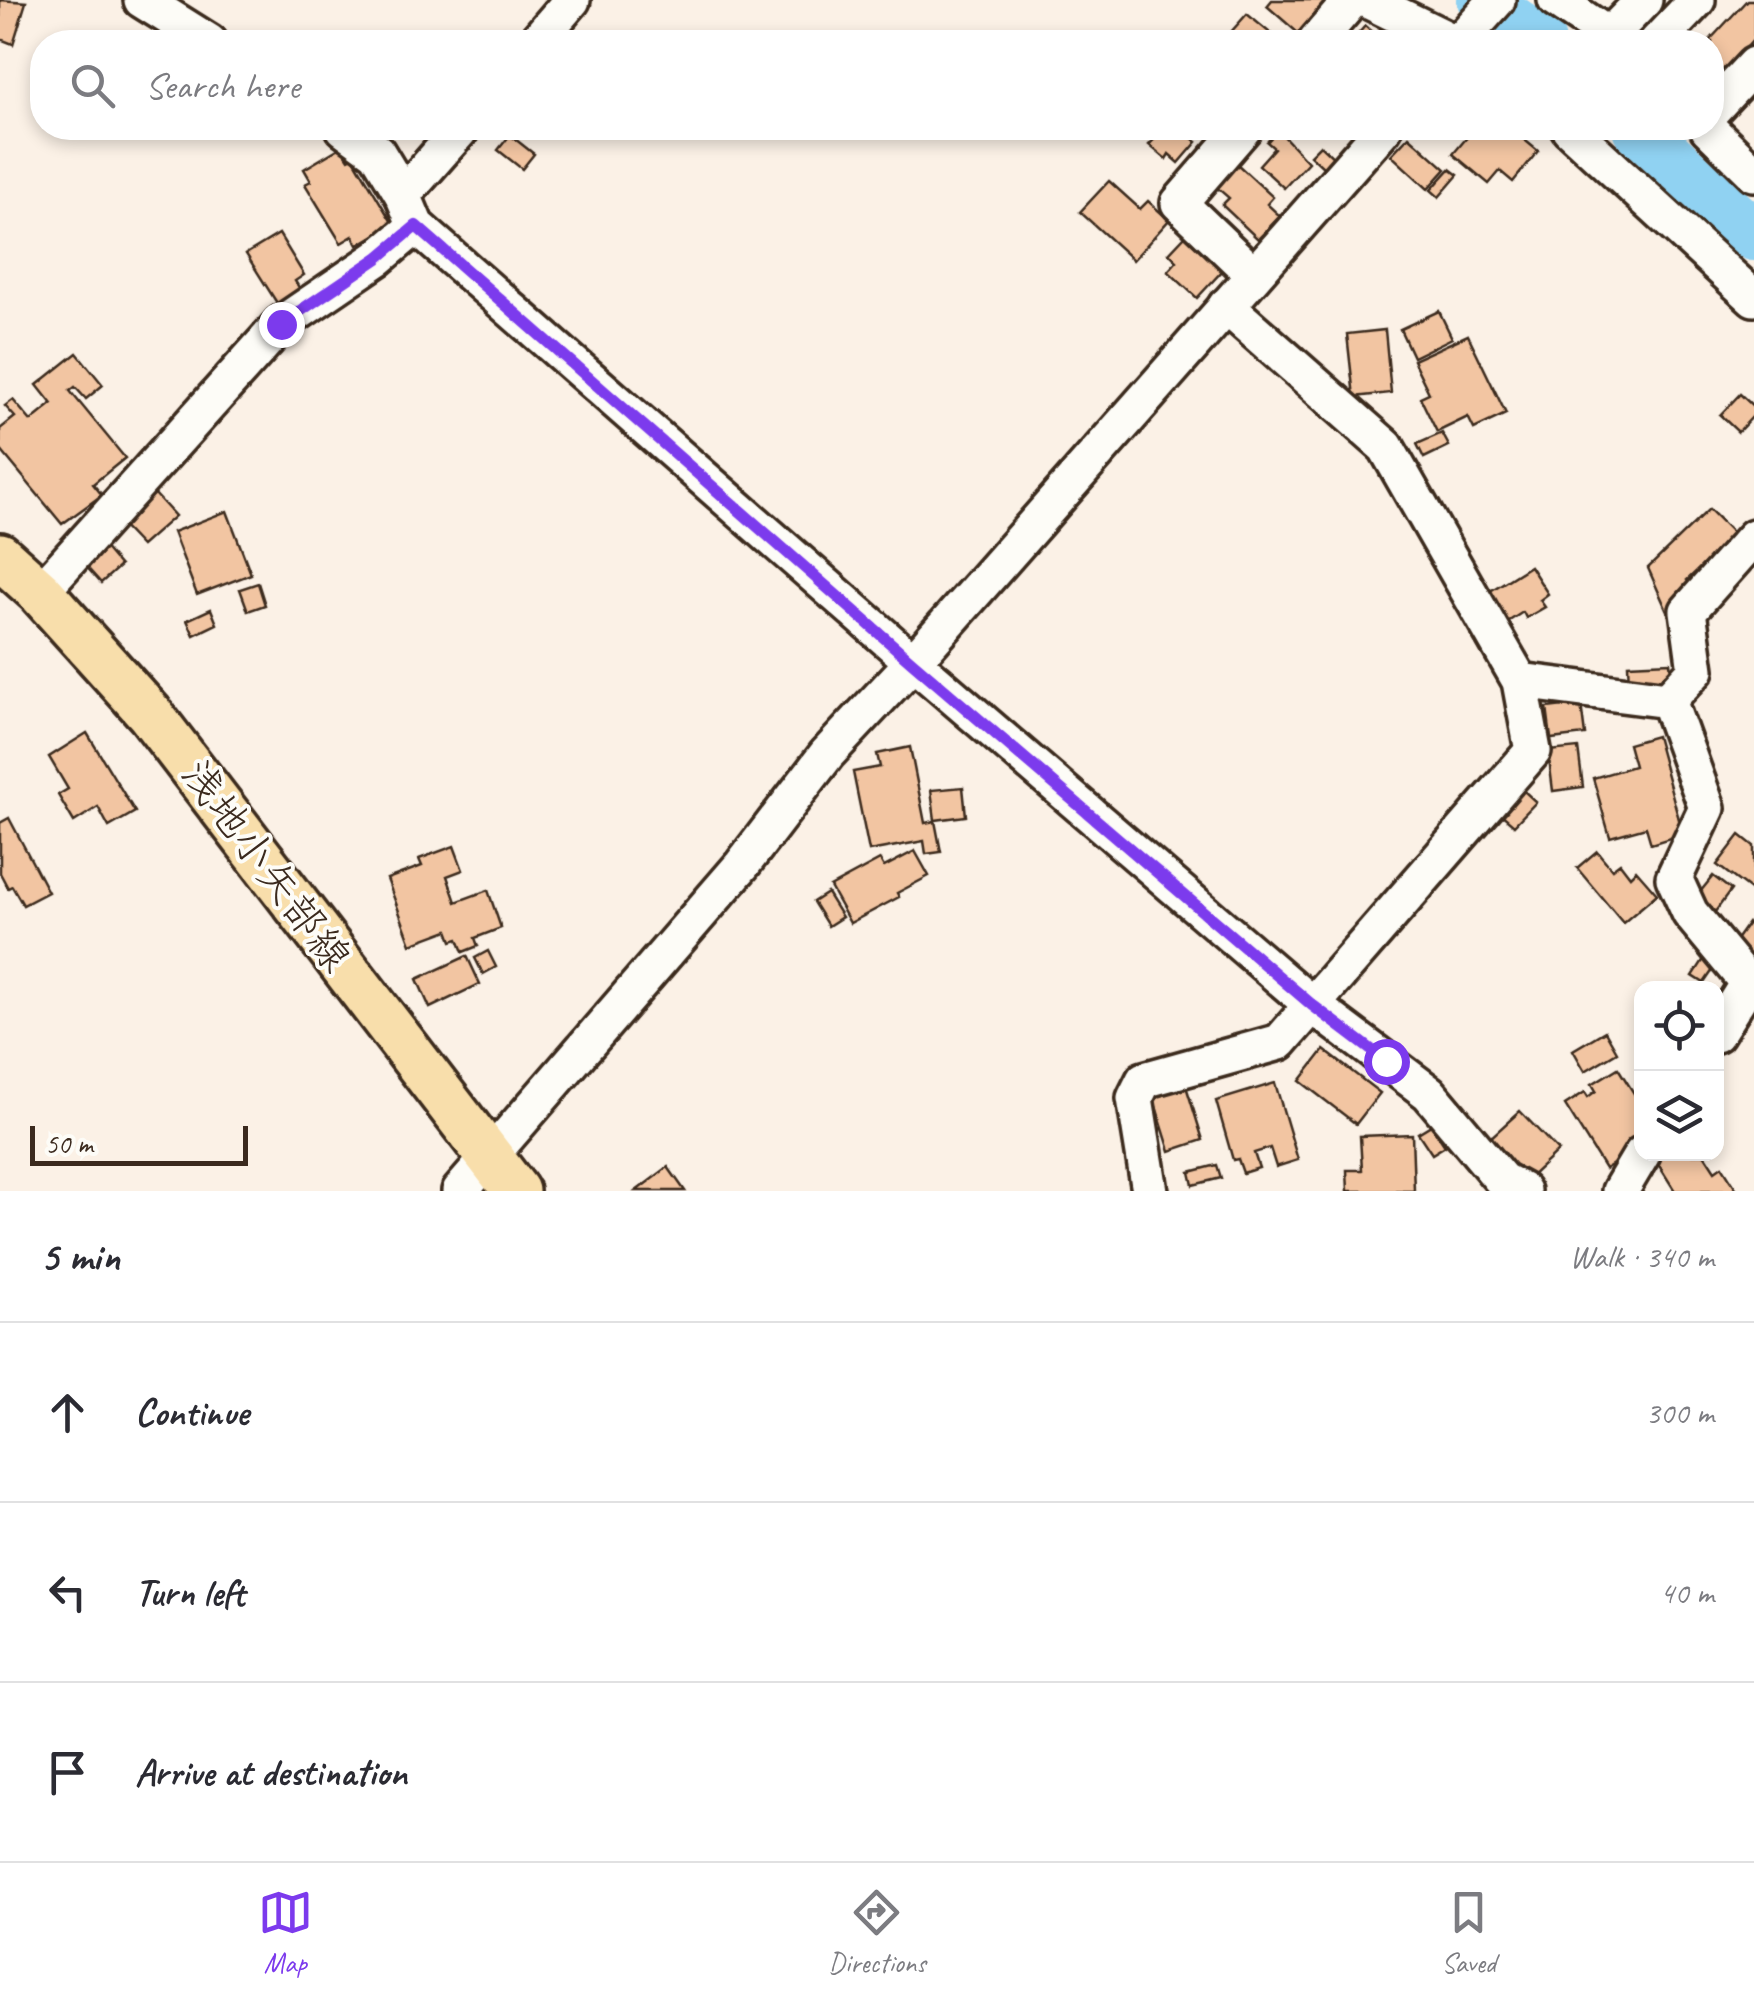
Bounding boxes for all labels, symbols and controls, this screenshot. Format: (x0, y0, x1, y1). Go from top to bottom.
search box (30, 30, 1724, 140)
icon: search (65, 58, 120, 113)
text: Search here (145, 62, 300, 109)
route end (259, 302, 305, 348)
street label: 浅地小矢部線 (169, 749, 363, 982)
map controls (1634, 981, 1724, 1161)
button: locate (1634, 981, 1724, 1071)
route start (1364, 1039, 1410, 1085)
button: layers (1634, 1071, 1724, 1161)
scale bar (30, 1121, 248, 1166)
text: 50 m (45, 1126, 93, 1161)
text: 5 min (40, 1230, 120, 1283)
text: Walk · 340 m (1570, 1236, 1714, 1277)
icon: ahead (40, 1385, 95, 1440)
text: Continue (135, 1389, 249, 1436)
text: 300 m (1645, 1392, 1714, 1433)
icon: left (40, 1565, 95, 1620)
text: Turn left (135, 1569, 245, 1616)
text: 40 m (1660, 1572, 1714, 1613)
icon: arrive (40, 1745, 95, 1800)
text: Arrive at destination (135, 1749, 407, 1796)
tab: Map (258, 1885, 313, 1980)
tab: Directions (828, 1885, 926, 1980)
tab: Saved (1441, 1885, 1496, 1980)

